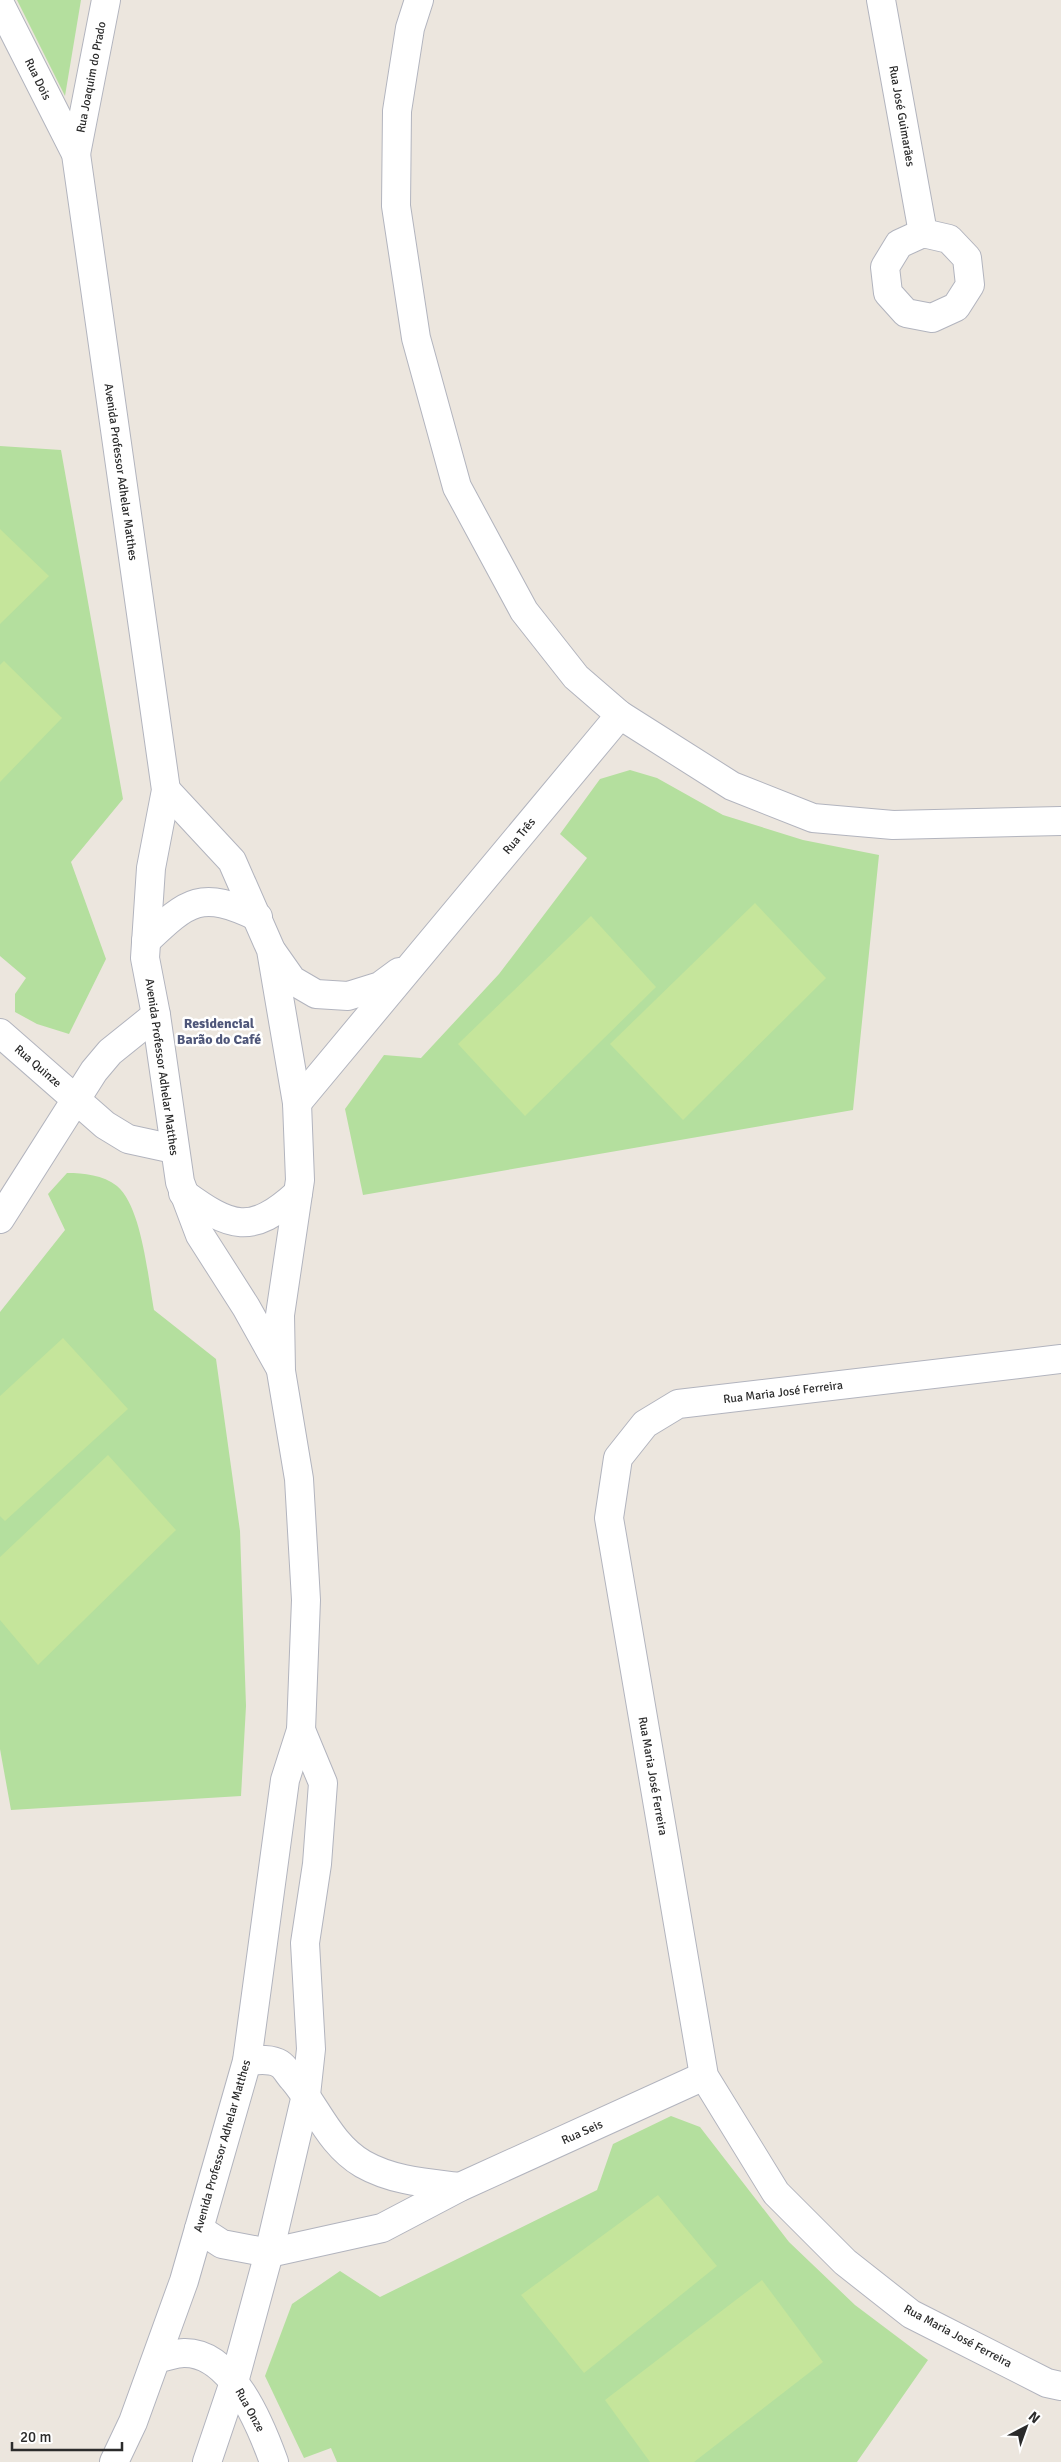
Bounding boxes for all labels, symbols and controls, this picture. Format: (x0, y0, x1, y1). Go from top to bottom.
street label: Rua Joaquim do Prado (73, 20, 110, 134)
street label: Rua Dois (21, 56, 54, 103)
street label: Rua José Guimarães (885, 64, 918, 168)
street label: Avenida Professor Adhelar Matthes (101, 383, 140, 562)
street label: Rua Três (500, 815, 539, 858)
street label: Avenida Professor Adhelar Matthes (142, 978, 181, 1157)
district label: Residencial Barão do Café (177, 1015, 261, 1048)
street label: Rua Quinze (11, 1042, 64, 1091)
street label: Rua Maria José Ferreira (722, 1378, 844, 1407)
street label: Rua Maria José Ferreira (635, 1716, 670, 1837)
street label: Avenida Professor Adhelar Matthes (191, 2058, 254, 2234)
street label: Rua Seis (559, 2117, 605, 2148)
street label: Rua Maria José Ferreira (901, 2302, 1014, 2371)
street label: Rua Onze (231, 2386, 268, 2435)
north arrow (1001, 2402, 1051, 2452)
text: N (1025, 2408, 1043, 2427)
scale bar (12, 2420, 122, 2452)
text: 20 m (20, 2428, 51, 2446)

